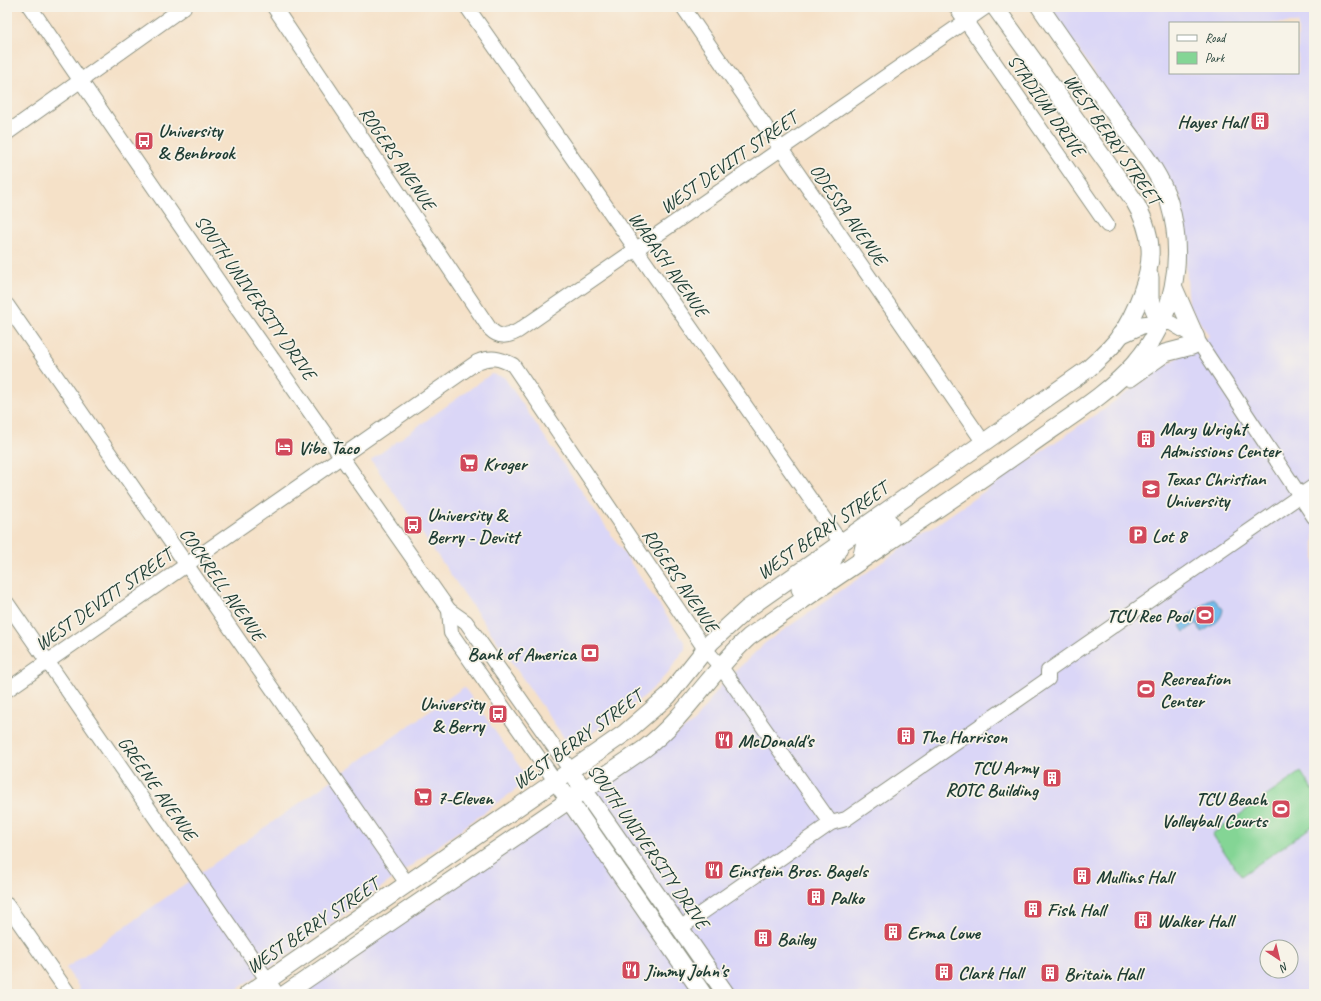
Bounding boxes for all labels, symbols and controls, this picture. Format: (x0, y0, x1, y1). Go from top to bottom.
legend (1169, 22, 1299, 74)
text: Road (1205, 30, 1227, 46)
street label: STADIUM DRIVE (1002, 50, 1092, 164)
text: Park (1205, 50, 1226, 66)
street label: WEST BERRY STREET (1058, 69, 1169, 214)
street label: ROGERS AVENUE (354, 102, 442, 217)
street label: WEST DEVITT STREET (655, 104, 806, 219)
place label: Hayes Hall (1177, 110, 1250, 134)
building icon: Hayes Hall (1249, 110, 1271, 132)
place label: University & Benbrook (158, 119, 236, 165)
bus stop icon: University & Benbrook (133, 130, 155, 152)
street label: ODESSA AVENUE (804, 159, 894, 272)
street label: WABASH AVENUE (623, 207, 715, 324)
street label: SOUTH UNIVERSITY DRIVE (189, 210, 323, 387)
place label: Mary Wright Admissions Center (1160, 417, 1282, 463)
building icon: Mary Wright Admissions Center (1135, 428, 1157, 450)
hotel icon: Vibe Taco (273, 436, 295, 458)
place label: Vibe Taco (298, 436, 360, 460)
supermarket icon: Kroger (458, 452, 480, 474)
place label: Kroger (483, 452, 529, 476)
place label: Texas Christian University (1165, 467, 1267, 513)
street label: WEST BERRY STREET (752, 474, 897, 585)
school or university icon: Texas Christian University (1140, 478, 1162, 500)
place label: University & Berry - Devitt (427, 503, 522, 549)
bus stop icon: University & Berry - Devitt (402, 514, 424, 536)
street label: COCKRELL AVENUE (174, 523, 272, 648)
street label: ROGERS AVENUE (637, 524, 725, 639)
parking icon: Lot 8 (1127, 524, 1149, 546)
place label: Lot 8 (1152, 524, 1189, 548)
street label: WEST DEVITT STREET (30, 541, 181, 656)
place label: TCU Rec Pool (1107, 604, 1195, 628)
sports icon: TCU Rec Pool (1194, 604, 1216, 626)
place label: Bank of America (468, 642, 577, 666)
bank icon: Bank of America (579, 642, 601, 664)
place label: Recreation Center (1160, 667, 1231, 713)
sports icon: Recreation Center (1135, 678, 1157, 700)
street label: WEST BERRY STREET (508, 682, 651, 795)
place label: University & Berry (420, 692, 487, 738)
bus stop icon: University & Berry (487, 703, 509, 725)
building icon: The Harrison (895, 725, 917, 747)
place label: The Harrison (920, 725, 1008, 749)
restaurant icon: McDonald's (713, 729, 735, 751)
place label: McDonald's (738, 729, 816, 753)
street label: GREENE AVENUE (112, 732, 204, 848)
place label: TCU Army ROTC Building (945, 756, 1041, 802)
street label: SOUTH UNIVERSITY DRIVE (582, 759, 716, 936)
building icon: TCU Army ROTC Building (1041, 767, 1063, 789)
supermarket icon: 7-Eleven (412, 786, 434, 808)
place label: 7-Eleven (437, 786, 494, 810)
place label: TCU Beach Volleyball Courts (1161, 787, 1269, 833)
sports icon: TCU Beach Volleyball Courts (1270, 798, 1292, 820)
restaurant icon: Einstein Bros. Bagels (703, 859, 725, 881)
place label: Einstein Bros. Bagels (728, 859, 870, 883)
building icon: Mullins Hall (1071, 865, 1093, 887)
place label: Mullins Hall (1096, 865, 1177, 889)
street label: WEST BERRY STREET (242, 870, 388, 979)
building icon: Palko (805, 886, 827, 908)
place label: Palko (830, 886, 866, 910)
building icon: Fish Hall (1022, 898, 1044, 920)
place label: Fish Hall (1047, 898, 1109, 922)
building icon: Walker Hall (1132, 909, 1154, 931)
place label: Walker Hall (1157, 909, 1237, 933)
building icon: Erma Lowe (882, 921, 904, 943)
place label: Erma Lowe (907, 921, 981, 945)
building icon: Bailey (752, 927, 774, 949)
place label: Bailey (777, 927, 817, 951)
north arrow (1259, 939, 1299, 979)
restaurant icon: Jimmy John's (620, 959, 642, 981)
place label: Jimmy John's (643, 959, 730, 983)
text: N (1276, 960, 1292, 976)
building icon: Clark Hall (933, 961, 955, 983)
place label: Clark Hall (958, 961, 1027, 985)
building icon: Britain Hall (1039, 962, 1061, 984)
place label: Britain Hall (1064, 962, 1145, 986)

